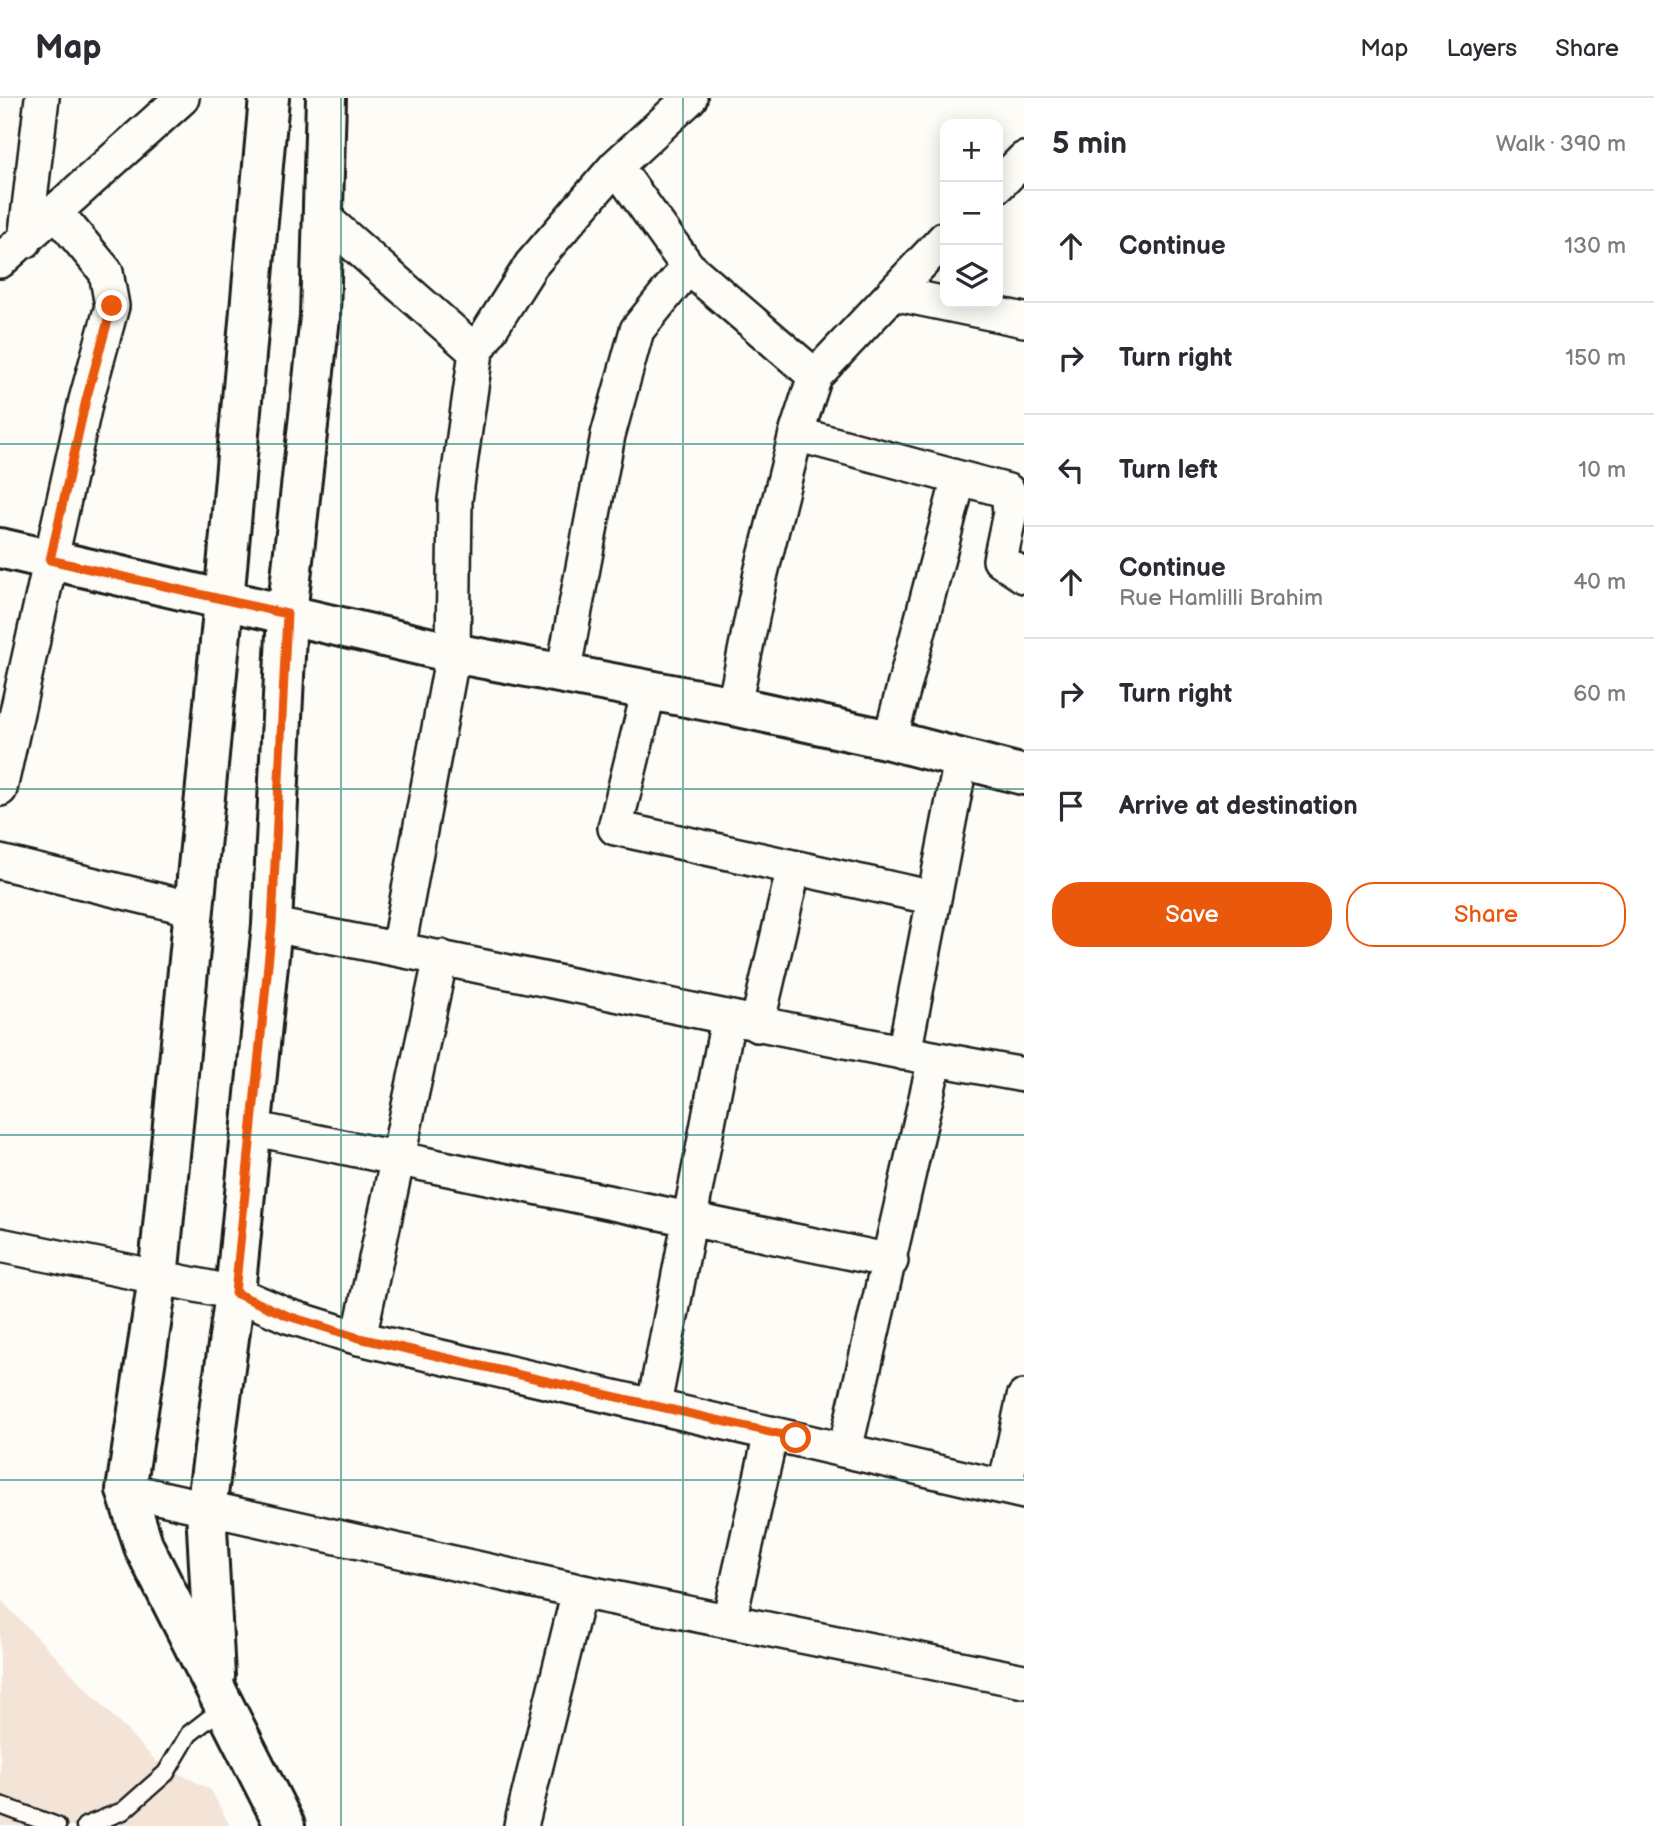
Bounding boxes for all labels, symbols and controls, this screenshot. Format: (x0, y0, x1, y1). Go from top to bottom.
text: Map (35, 28, 101, 68)
text: Map (1360, 34, 1408, 63)
text: Layers (1446, 34, 1517, 63)
text: Share (1555, 34, 1619, 63)
map controls (940, 119, 1003, 308)
button: + (940, 119, 1003, 182)
text: 5 min (1052, 126, 1127, 162)
text: Walk · 390 m (1496, 130, 1626, 158)
button: − (940, 182, 1003, 245)
icon: ahead (1052, 227, 1090, 265)
text: Continue (1119, 231, 1226, 262)
text: 130 m (1564, 232, 1626, 260)
button: layers (940, 245, 1003, 308)
route end (96, 290, 127, 321)
icon: right (1052, 339, 1090, 377)
text: Turn right (1119, 343, 1232, 374)
text: 150 m (1565, 344, 1626, 372)
icon: left (1052, 451, 1090, 489)
text: Turn left (1119, 455, 1218, 486)
text: 10 m (1578, 456, 1626, 484)
text: Continue (1119, 553, 1226, 584)
icon: ahead (1052, 563, 1090, 601)
text: 40 m (1573, 568, 1626, 596)
text: Rue Hamlilli Brahim (1119, 584, 1323, 612)
icon: right (1052, 675, 1090, 713)
text: Turn right (1119, 679, 1232, 710)
text: 60 m (1573, 680, 1626, 708)
icon: arrive (1052, 787, 1090, 825)
text: Arrive at destination (1119, 791, 1358, 822)
button: Save (1052, 882, 1332, 947)
button: Share (1346, 882, 1626, 947)
route start (780, 1422, 811, 1453)

